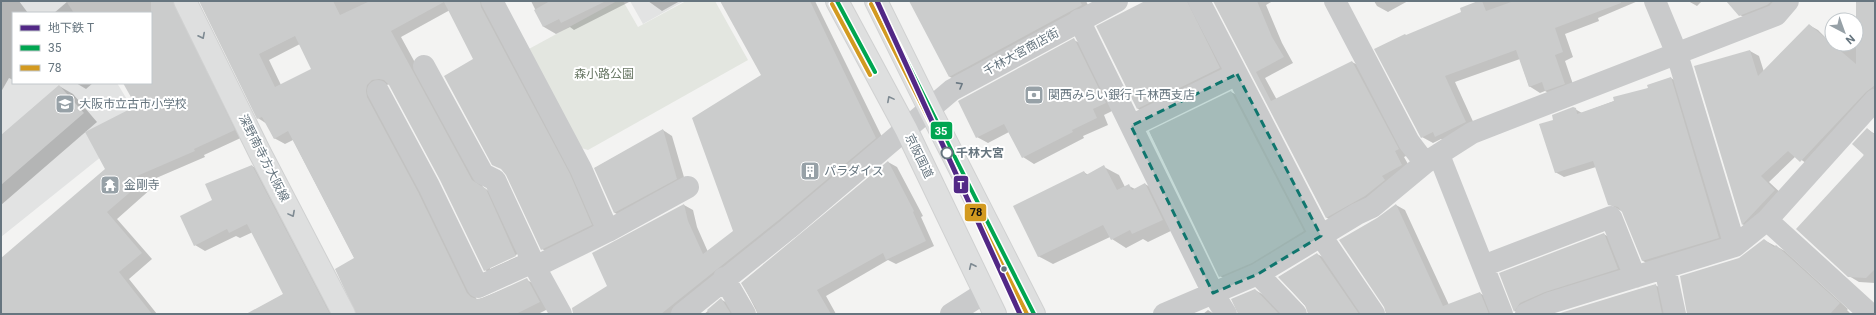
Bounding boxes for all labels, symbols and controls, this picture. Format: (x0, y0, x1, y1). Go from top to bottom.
legend (12, 12, 152, 84)
north arrow (1824, 12, 1864, 52)
text: 地下鉄 T (48, 21, 94, 35)
street label: 千林大宮商店街 (981, 26, 1061, 78)
one-way arrow (197, 32, 205, 39)
text: N (1843, 32, 1857, 47)
text: 35 (48, 41, 62, 55)
text: 78 (48, 61, 62, 75)
park label: 森小路公園 (574, 67, 634, 81)
one-way arrow (955, 83, 963, 90)
bank icon: 関西みらい銀行 千林西支店 (1023, 84, 1045, 106)
place label: 関西みらい銀行 千林西支店 (1048, 88, 1195, 102)
school or university icon: 大阪市立古市小学校 (54, 93, 76, 115)
one-way arrow (887, 96, 895, 104)
place label: 大阪市立古市小学校 (79, 97, 187, 111)
street label: 深野南寺方大阪線 (236, 112, 292, 204)
line badge: 35 (930, 121, 953, 140)
text: 35 (935, 125, 947, 138)
street label: 京阪国道 (902, 131, 936, 181)
marker: 千林大宮 (940, 146, 954, 160)
place label: 千林大宮 (956, 146, 1004, 160)
building icon: パラダイス (799, 160, 821, 182)
place label: パラダイス (824, 164, 884, 178)
temple icon: 金剛寺 (99, 174, 121, 196)
line badge: T (953, 175, 969, 194)
place label: 金剛寺 (124, 178, 160, 192)
text: T (958, 179, 965, 192)
line badge: 78 (964, 203, 987, 222)
text: 78 (970, 206, 982, 219)
one-way arrow (288, 210, 295, 218)
one-way arrow (969, 263, 977, 271)
unlabelled marker (999, 264, 1009, 274)

